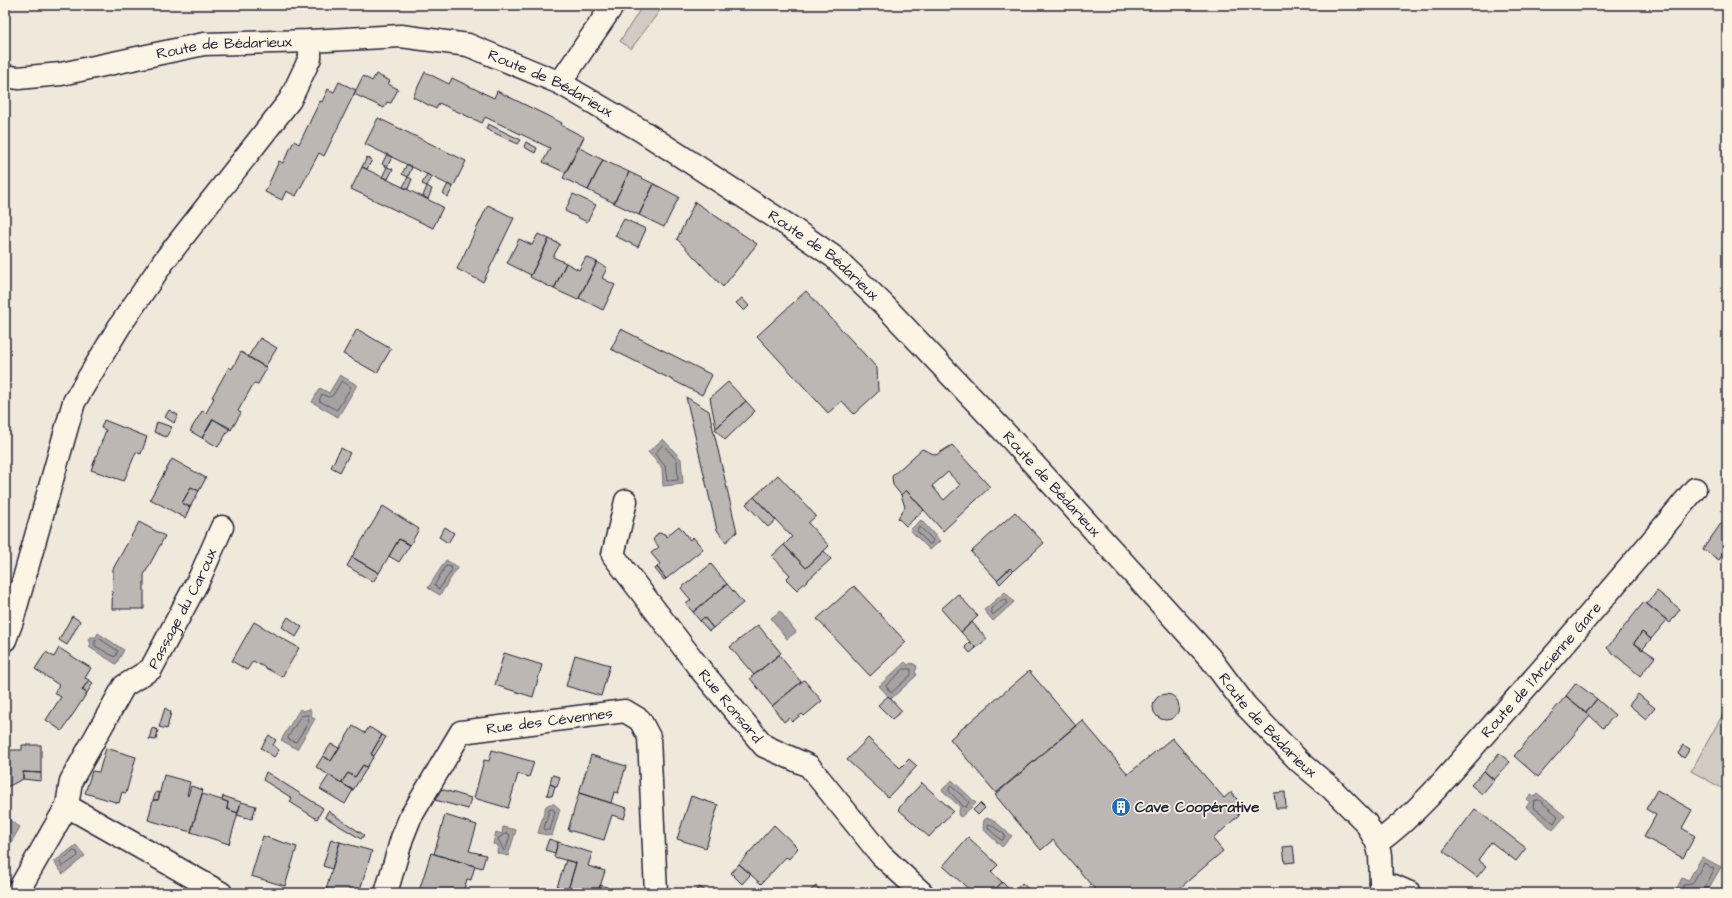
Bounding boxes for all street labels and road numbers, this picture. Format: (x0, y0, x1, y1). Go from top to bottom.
street label: Route de Bédarieux (154, 31, 293, 64)
street label: Route de Bédarieux (485, 44, 617, 123)
street label: Route de Bédarieux (764, 205, 884, 306)
street label: Route de Bédarieux (998, 426, 1106, 542)
street label: Passage du Caroux (142, 544, 222, 673)
street label: Route de l'Ancienne Gare (1476, 597, 1606, 742)
street label: Rue Ronsard (694, 665, 768, 748)
street label: Route de Bédarieux (1214, 668, 1322, 783)
street label: Rue des Cévennes (485, 702, 614, 739)

